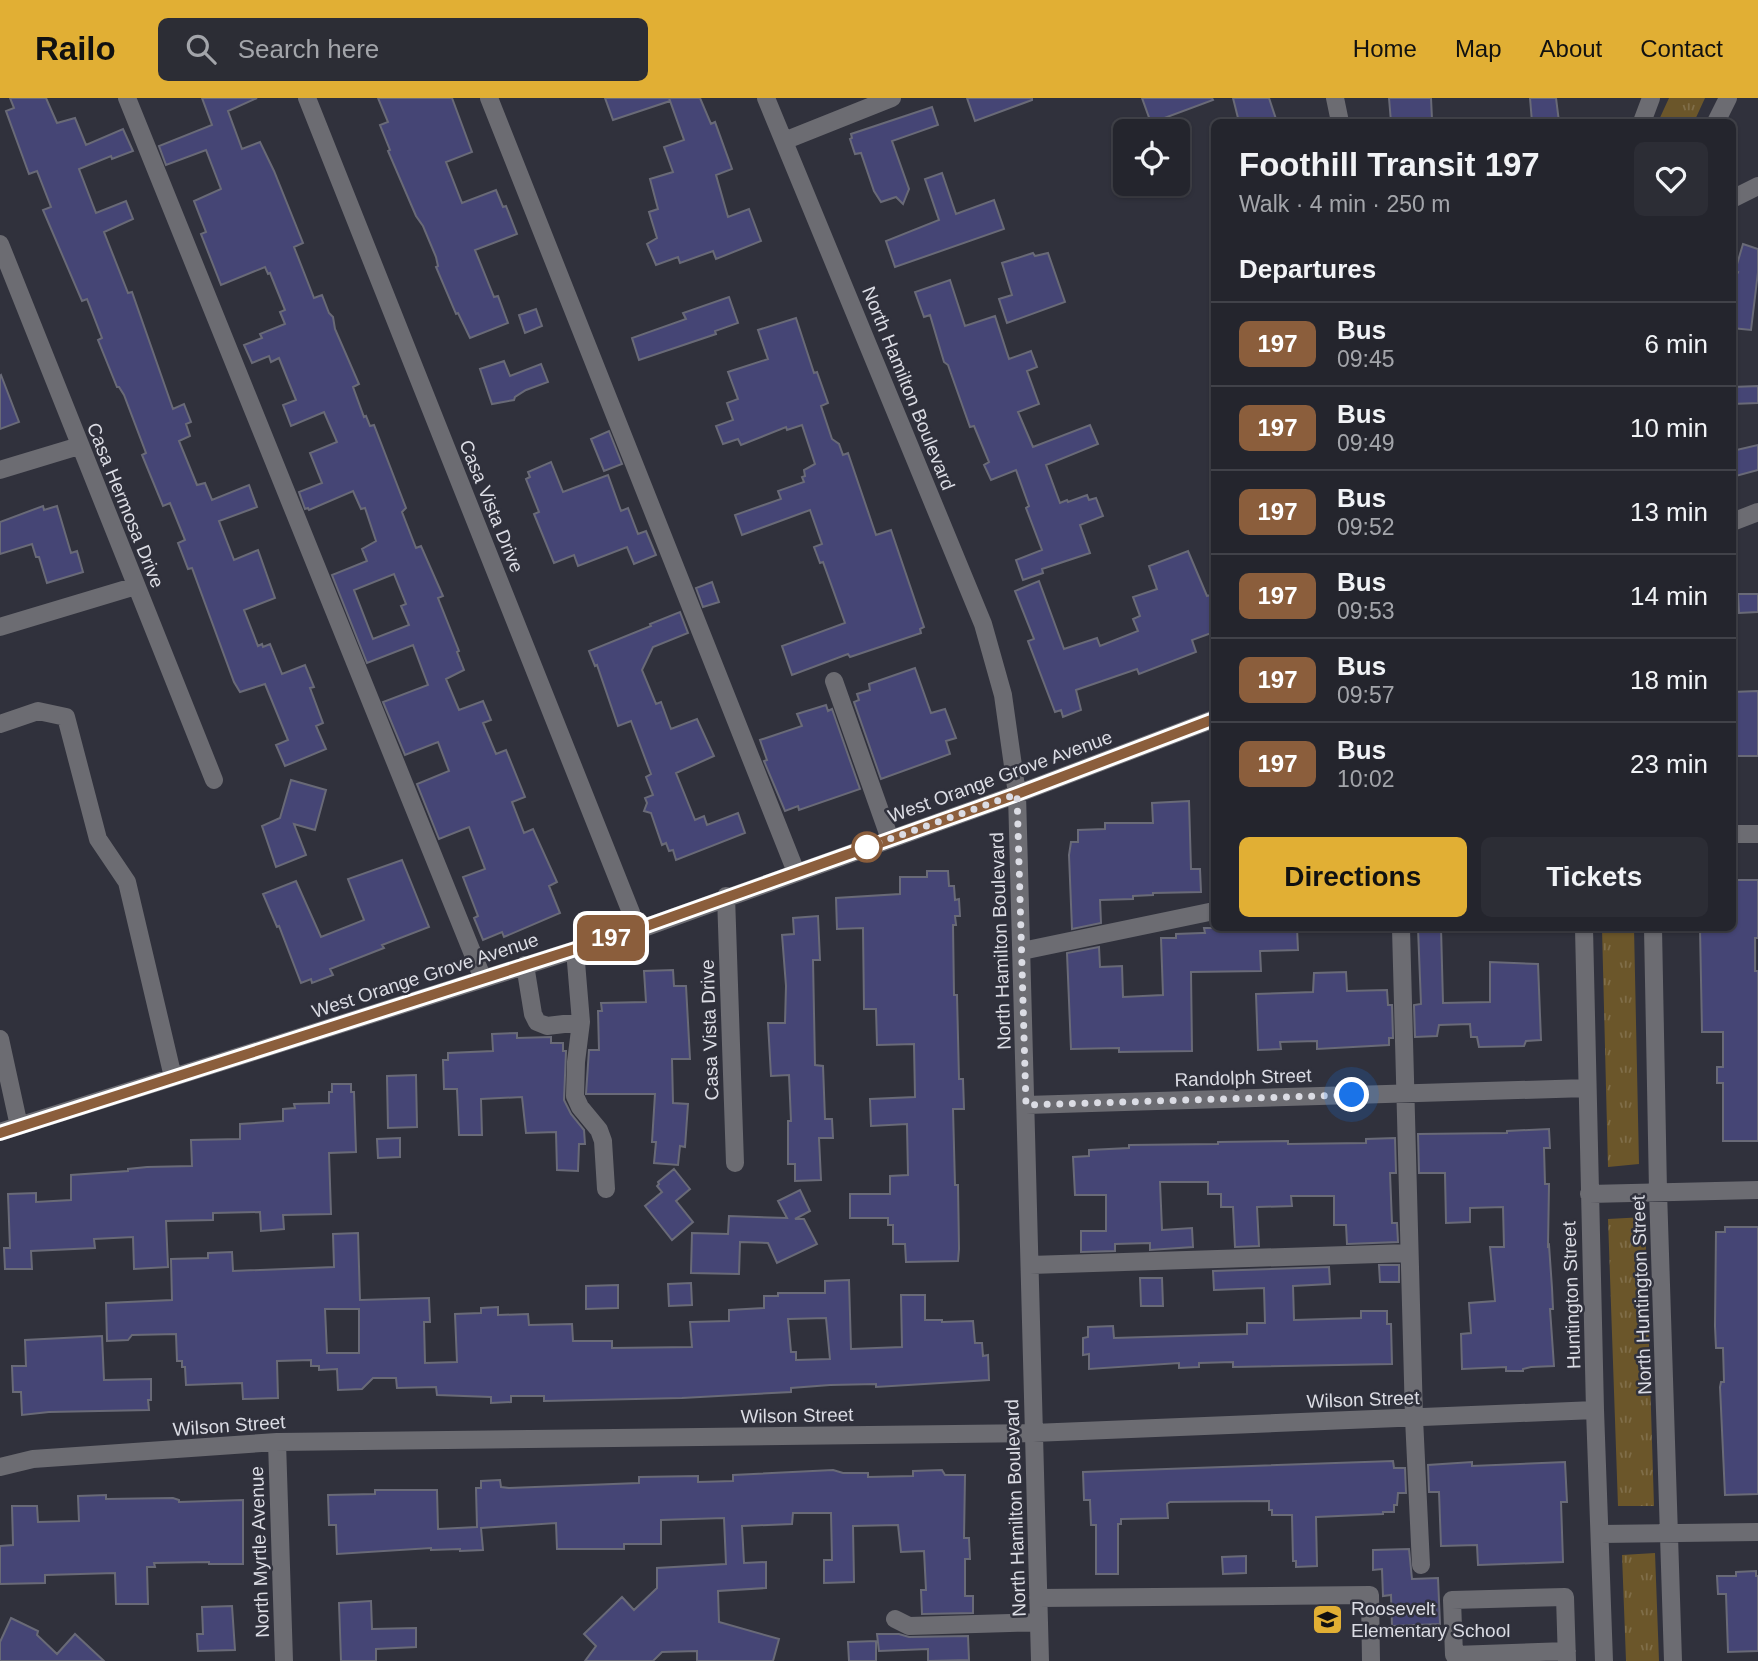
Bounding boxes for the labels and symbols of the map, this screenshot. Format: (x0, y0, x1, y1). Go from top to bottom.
street label: North Hamilton Boulevard (858, 283, 959, 493)
street label: Casa Hermosa Drive (83, 420, 168, 591)
street label: Casa Vista Drive (455, 437, 528, 576)
street label: West Orange Grove Avenue (885, 726, 1115, 827)
unlabelled marker (852, 832, 882, 862)
street label: North Hamilton Boulevard (986, 832, 1015, 1050)
line badge: 197 (571, 915, 651, 961)
street label: West Orange Grove Avenue (309, 929, 541, 1022)
street label: Casa Vista Drive (697, 959, 722, 1101)
street label: Randolph Street (1174, 1065, 1313, 1090)
your location (1334, 1077, 1369, 1112)
street label: North Huntington Street (1627, 1194, 1655, 1395)
street label: Huntington Street (1558, 1220, 1585, 1369)
street label: Wilson Street (1306, 1387, 1421, 1412)
street label: North Hamilton Boulevard (1001, 1399, 1030, 1617)
street label: Wilson Street (740, 1404, 854, 1427)
street label: Wilson Street (172, 1411, 287, 1440)
street label: North Myrtle Avenue (246, 1466, 273, 1638)
place label: Roosevelt Elementary School (1351, 1598, 1510, 1641)
school or university icon: Roosevelt Elementary School (1311, 1602, 1345, 1636)

